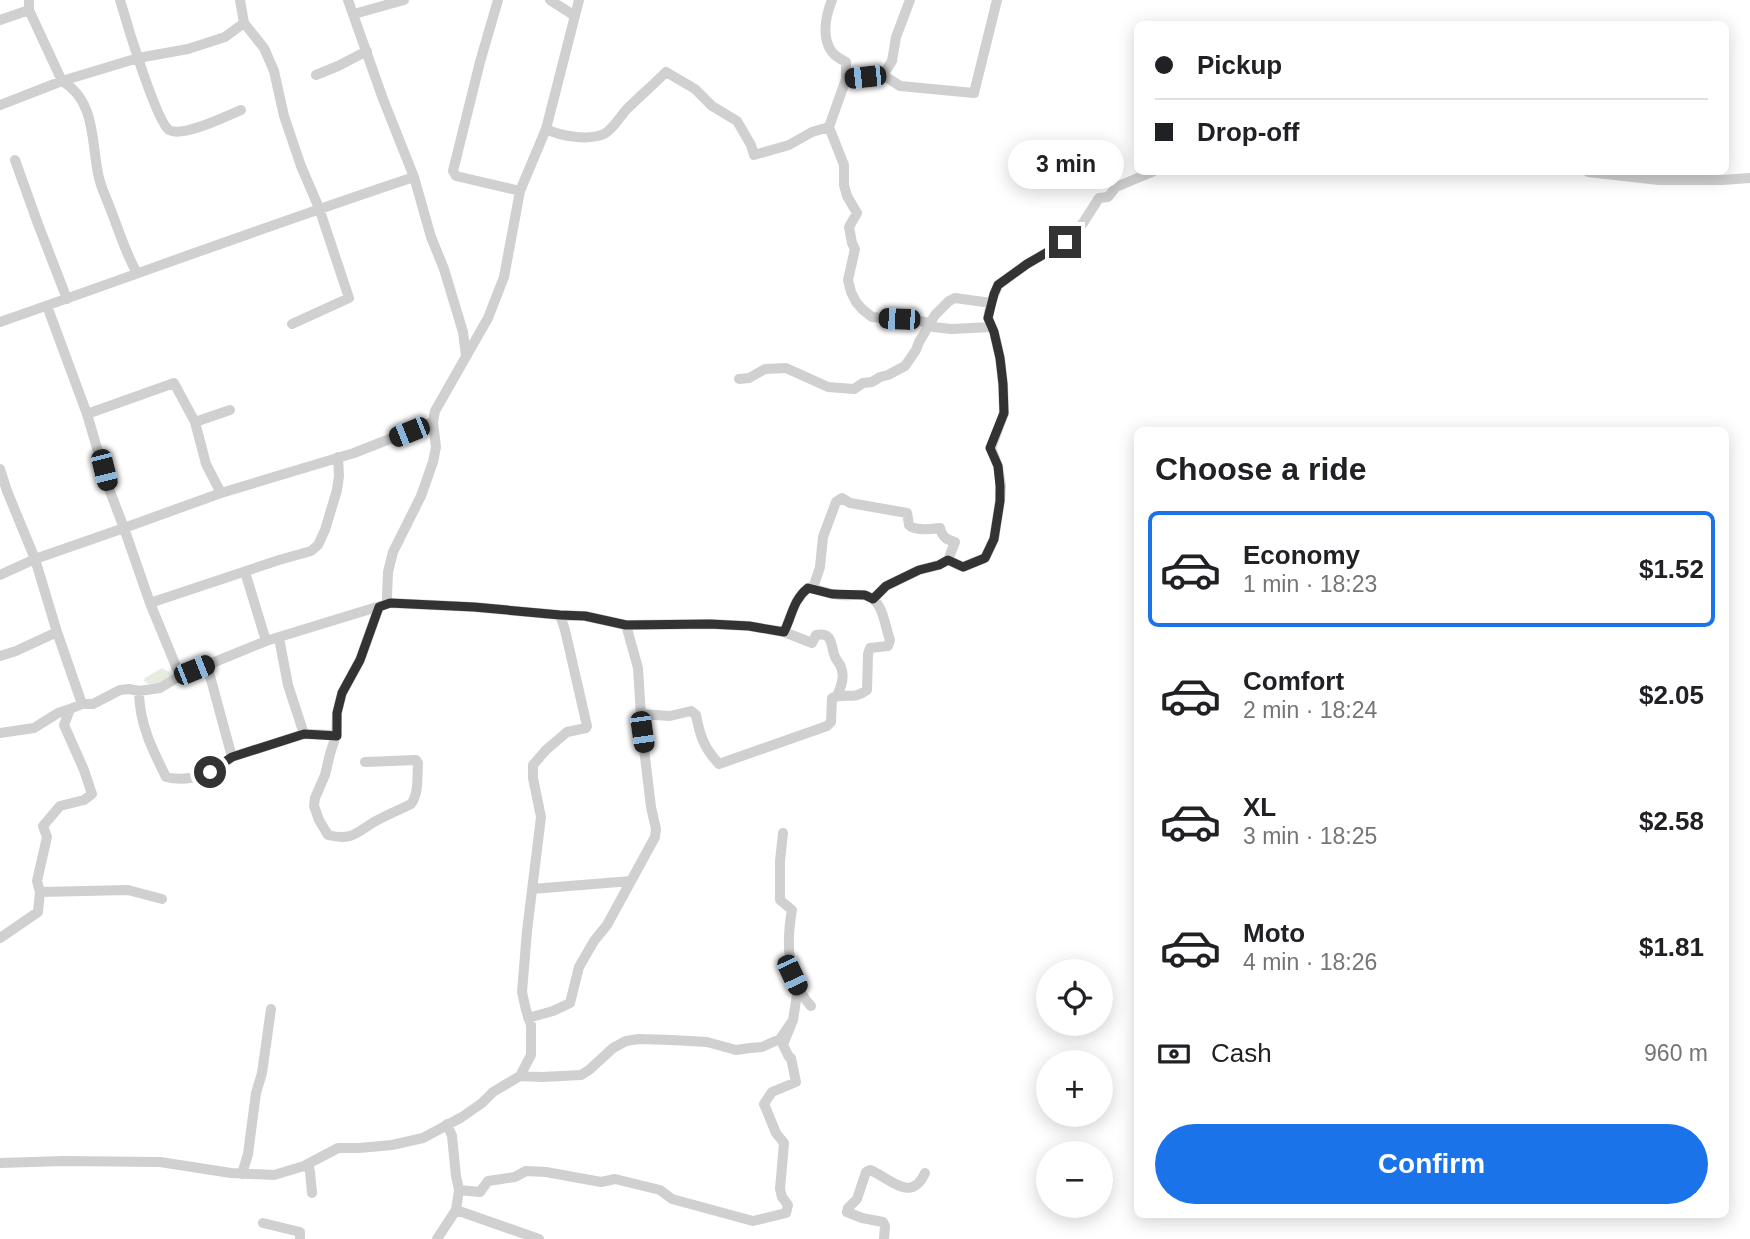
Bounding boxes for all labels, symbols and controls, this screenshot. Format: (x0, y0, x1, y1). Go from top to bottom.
text: Pickup (1197, 50, 1282, 80)
car (844, 64, 887, 90)
text: Drop-off (1197, 117, 1300, 147)
callout: 3 min (1007, 140, 1123, 190)
text: 3 min (1036, 151, 1096, 177)
route end (1049, 226, 1081, 258)
car (878, 308, 921, 330)
car (386, 414, 433, 450)
car (89, 447, 120, 493)
text: Choose a ride (1155, 451, 1367, 487)
icon: car (1159, 538, 1222, 601)
text: Economy (1243, 540, 1360, 570)
text: $1.52 (1639, 554, 1704, 584)
text: 1 min · 18:23 (1243, 571, 1377, 597)
car (171, 652, 218, 688)
icon: car (1159, 664, 1222, 727)
text: Comfort (1243, 666, 1344, 696)
text: $2.05 (1639, 680, 1704, 710)
text: 2 min · 18:24 (1243, 697, 1377, 723)
car (629, 710, 656, 754)
route start (194, 756, 226, 788)
icon: car (1159, 790, 1222, 853)
text: XL (1243, 792, 1276, 822)
text: $2.58 (1639, 806, 1704, 836)
text: 3 min · 18:25 (1243, 823, 1377, 849)
icon: car (1159, 916, 1222, 979)
text: Moto (1243, 918, 1305, 948)
text: $1.81 (1639, 932, 1704, 962)
text: 4 min · 18:26 (1243, 949, 1377, 975)
car (774, 952, 811, 998)
map controls (1036, 959, 1113, 1218)
button: locate (1036, 959, 1113, 1036)
icon: cash (1155, 1035, 1193, 1073)
text: Cash (1211, 1038, 1272, 1068)
text: 960 m (1644, 1040, 1708, 1066)
button: + (1036, 1050, 1113, 1127)
button: Confirm (1155, 1124, 1708, 1204)
button: − (1036, 1141, 1113, 1218)

